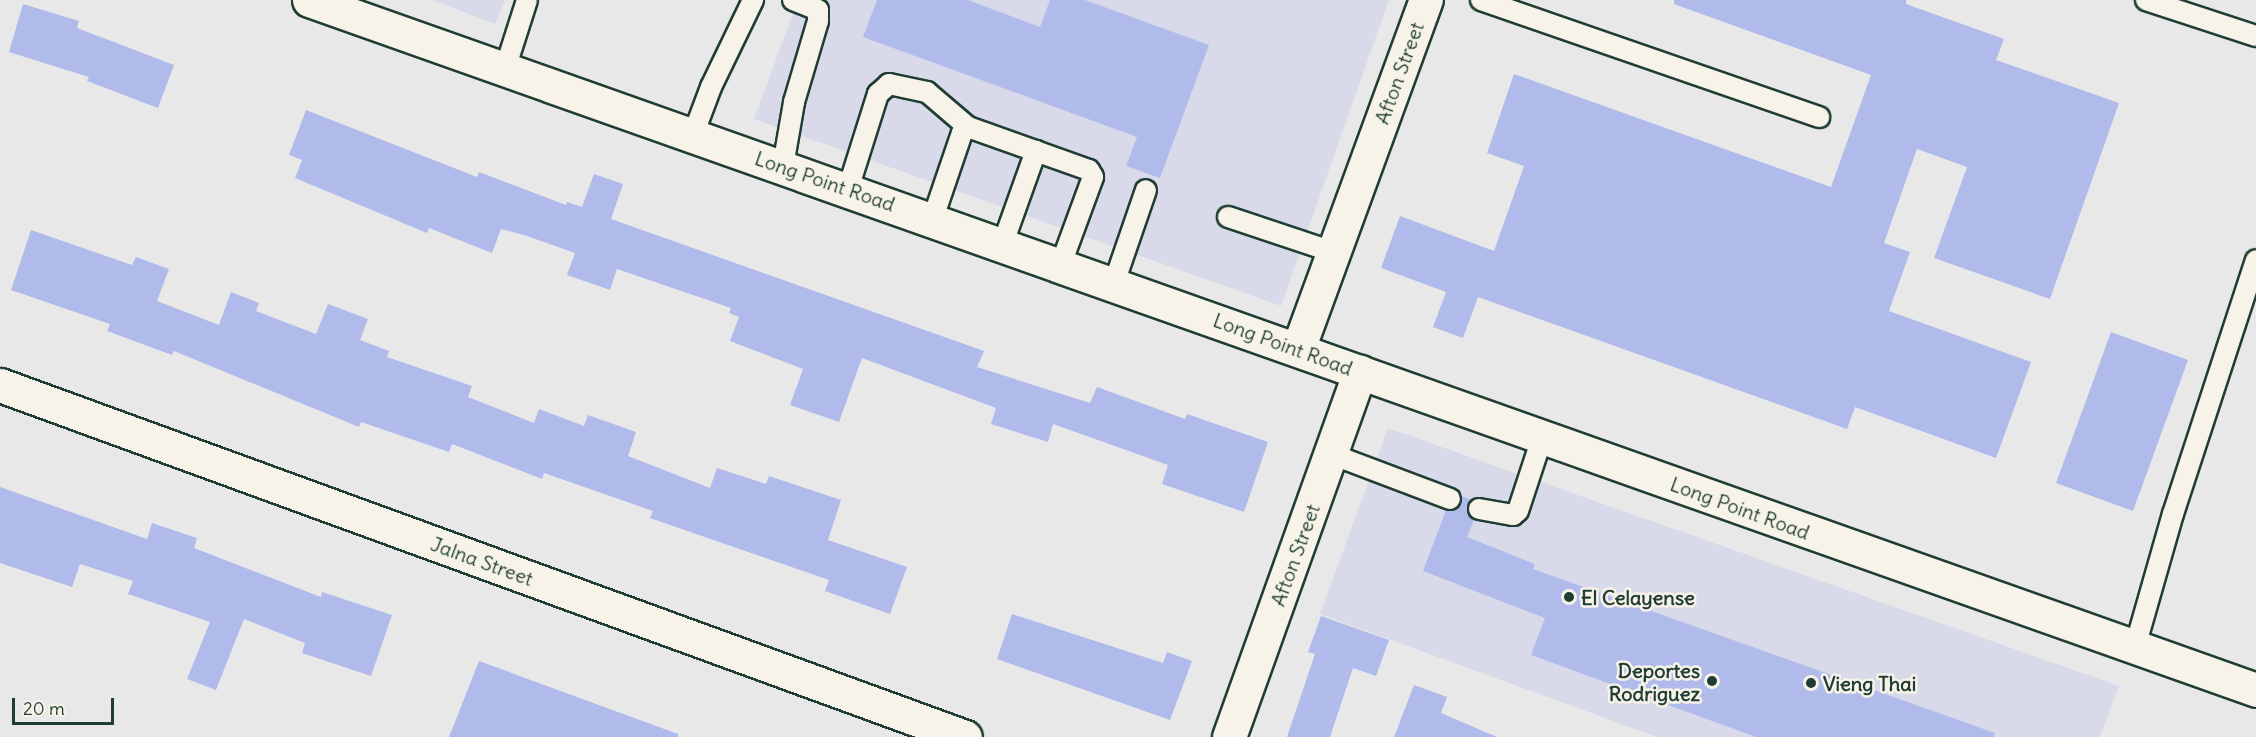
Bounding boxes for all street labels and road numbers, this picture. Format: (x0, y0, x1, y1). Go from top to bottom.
street label: Afton Street (1369, 19, 1429, 127)
street label: Long Point Road (752, 146, 898, 216)
street label: Long Point Road (1210, 308, 1356, 380)
street label: Long Point Road (1667, 472, 1813, 544)
street label: Afton Street (1265, 501, 1325, 609)
street label: Jalna Street (428, 531, 536, 591)

